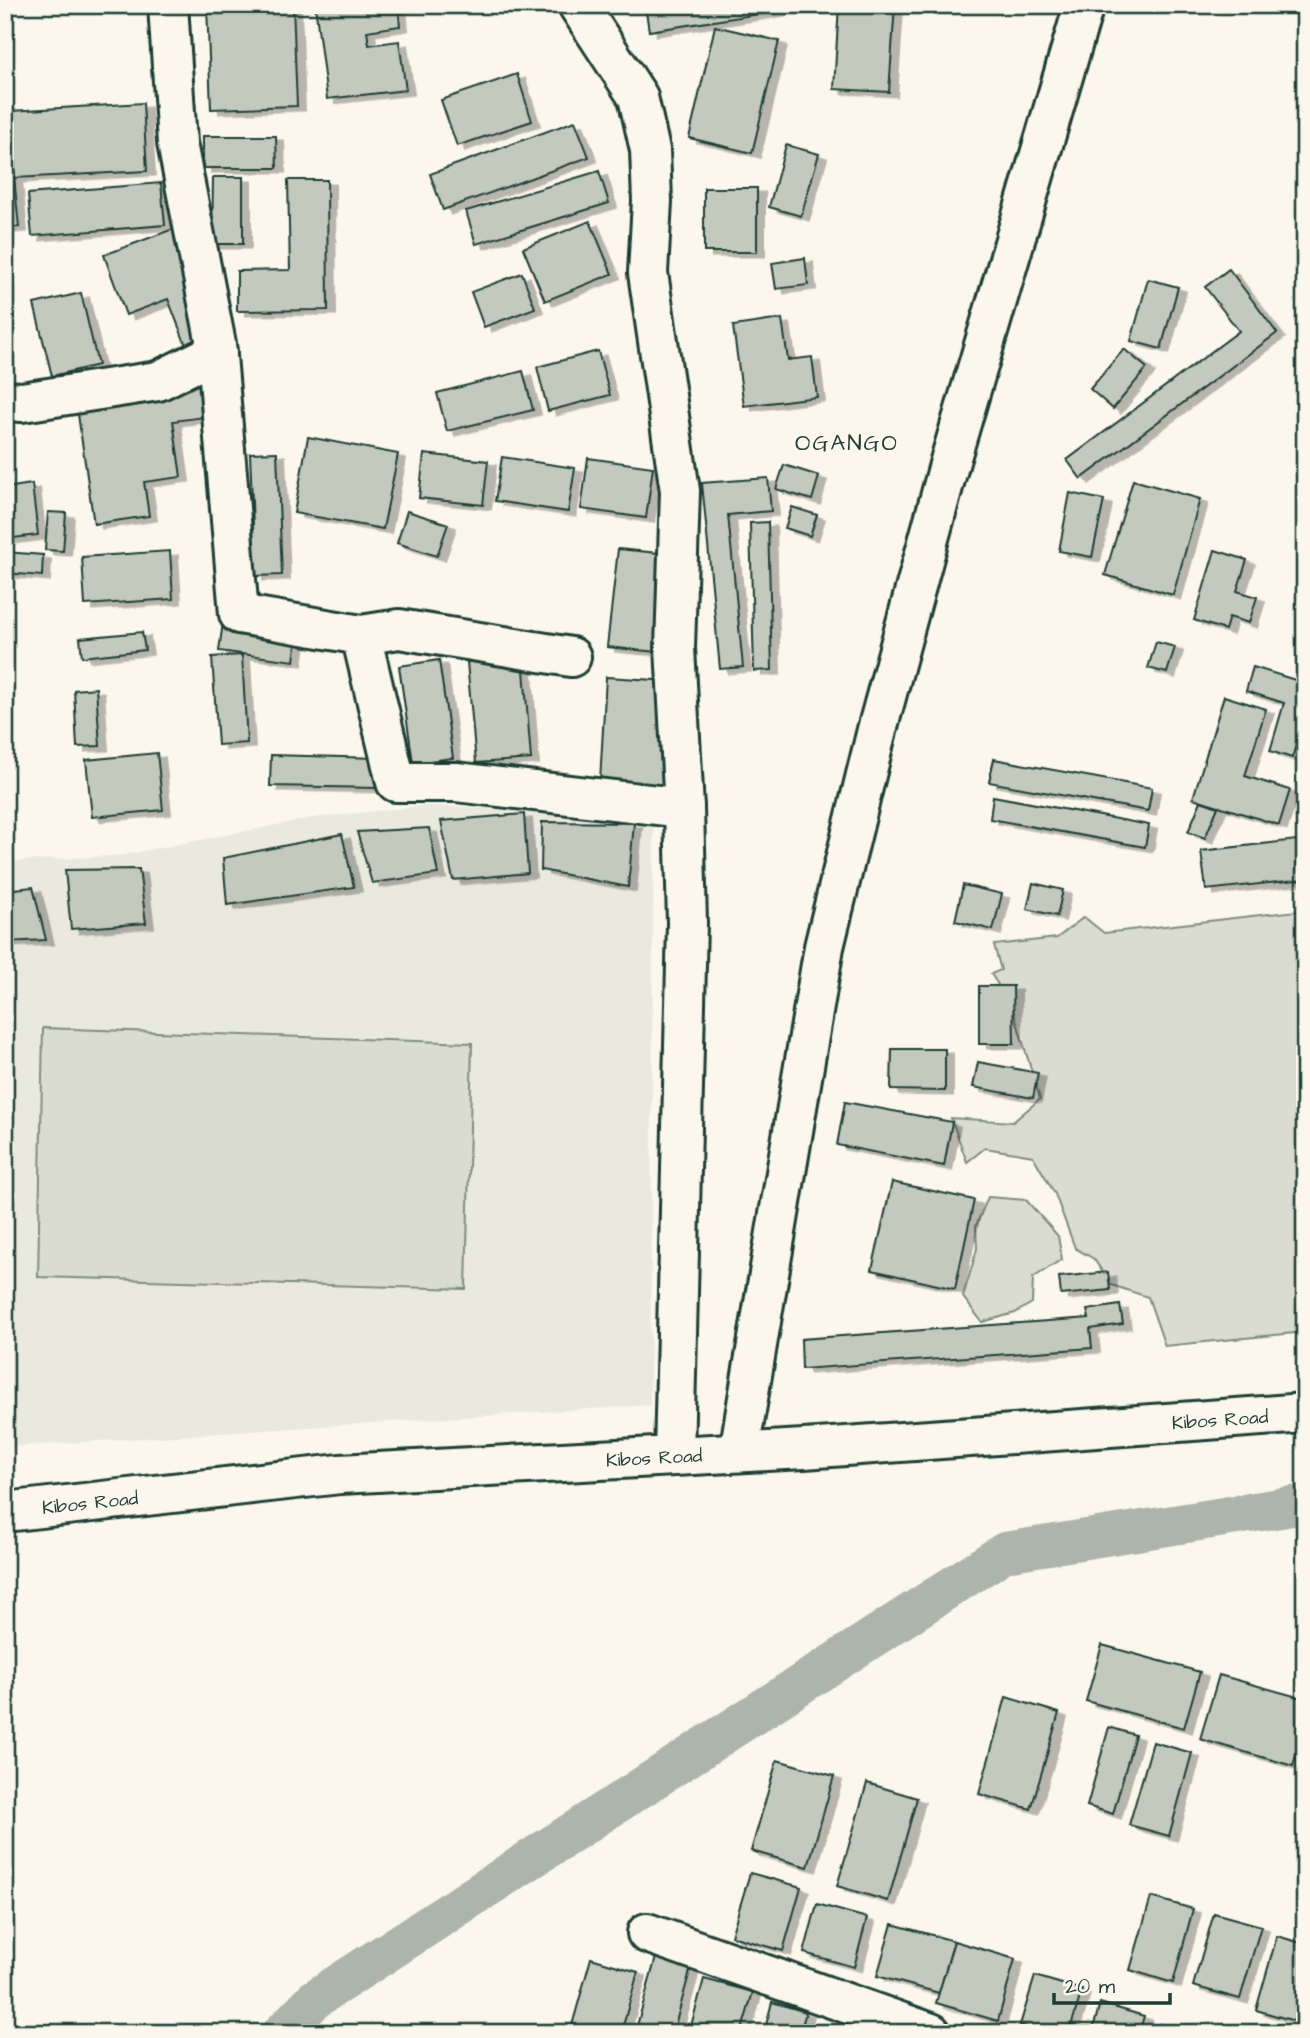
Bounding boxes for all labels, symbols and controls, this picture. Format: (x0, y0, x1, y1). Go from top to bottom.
district label: OGANGO (795, 427, 899, 459)
street label: Kibos Road (1171, 1404, 1269, 1437)
street label: Kibos Road (605, 1442, 703, 1475)
street label: Kibos Road (41, 1485, 140, 1522)
scale bar (1054, 1961, 1170, 2005)
text: 20 m (1065, 1972, 1116, 2001)

